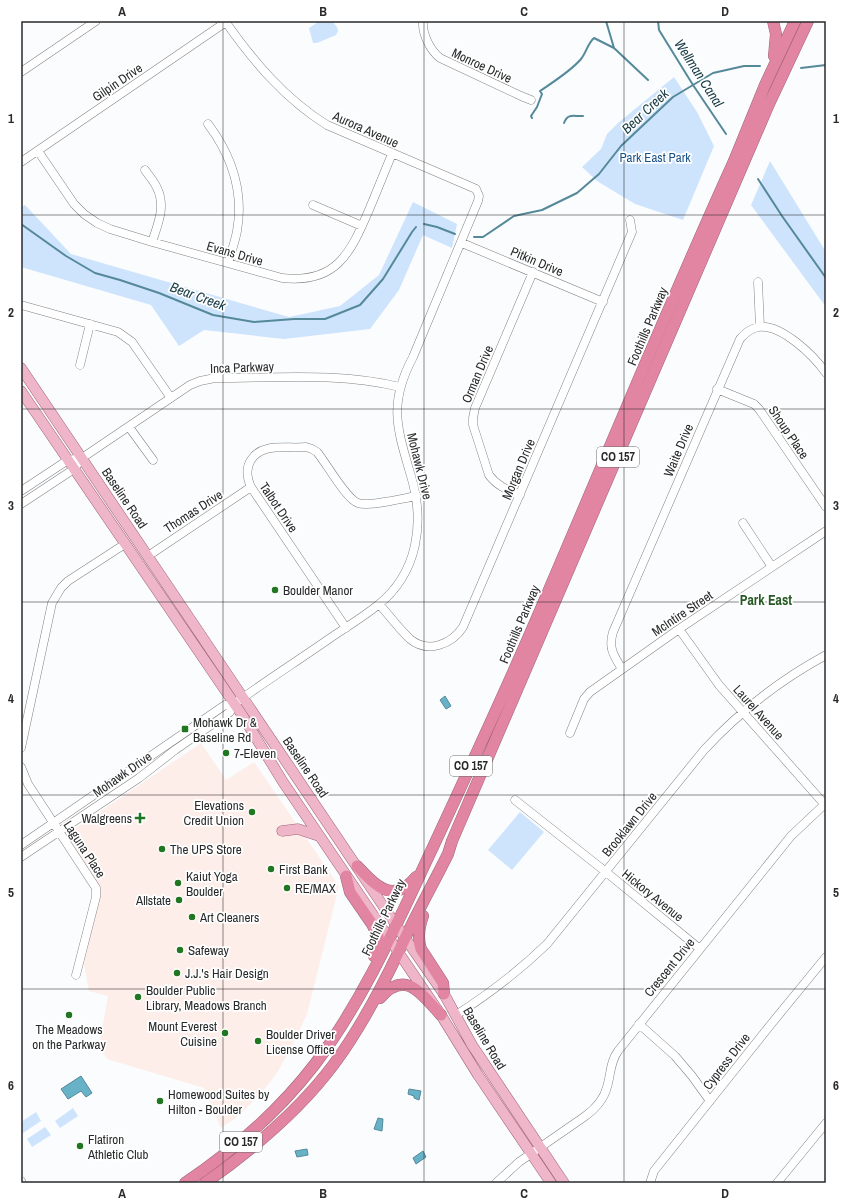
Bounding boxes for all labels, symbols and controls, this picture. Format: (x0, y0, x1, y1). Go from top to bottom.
text: A (118, 3, 126, 20)
text: B (319, 3, 327, 20)
text: C (520, 3, 528, 20)
text: D (721, 3, 729, 20)
water label: Wellman Canal (670, 36, 728, 111)
street label: Monroe Drive (449, 44, 515, 87)
street label: Gilpin Drive (89, 59, 146, 105)
water label: Bear Creek (618, 84, 673, 137)
street label: Aurora Avenue (329, 107, 401, 152)
text: 1 (8, 110, 14, 127)
text: 1 (833, 110, 839, 127)
park label: Park East Park (619, 149, 691, 166)
street label: Evans Drive (205, 237, 265, 270)
street label: Pitkin Drive (508, 243, 566, 280)
water label: Bear Creek (168, 278, 230, 315)
street label: Foothills Parkway (623, 284, 672, 368)
text: 2 (8, 304, 14, 321)
text: 2 (833, 304, 839, 321)
street label: Orman Drive (458, 343, 497, 406)
street label: Inca Parkway (210, 358, 275, 377)
street label: Shoup Place (765, 402, 813, 462)
street label: Waite Drive (660, 421, 697, 479)
street label: Mohawk Drive (403, 431, 436, 501)
street label: Morgan Drive (498, 436, 539, 502)
road number: CO 157 (597, 447, 639, 467)
street label: Baseline Road (98, 465, 151, 532)
street label: Talbot Drive (256, 479, 302, 536)
street label: Thomas Drive (161, 486, 226, 537)
text: 3 (8, 497, 14, 514)
text: 3 (833, 497, 839, 514)
place label: Boulder Manor (283, 582, 353, 599)
street label: Foothills Parkway (495, 582, 544, 666)
marker: Boulder Manor (270, 585, 280, 595)
street label: McIntire Street (649, 587, 716, 640)
district label: Park East (740, 591, 792, 609)
street label: Laurel Avenue (730, 681, 788, 743)
text: 4 (8, 690, 14, 707)
text: 4 (833, 690, 839, 707)
place label: Mohawk Dr & Baseline Rd (193, 714, 258, 746)
marker: Mohawk Dr & Baseline Rd (180, 724, 190, 734)
street label: Baseline Road (279, 734, 332, 801)
place label: 7-Eleven (234, 745, 276, 762)
street label: Mohawk Drive (90, 748, 155, 801)
marker: 7-Eleven (221, 748, 231, 758)
road number: CO 157 (450, 756, 492, 776)
street label: Brooklawn Drive (598, 789, 661, 860)
place label: Elevations Credit Union (184, 797, 244, 829)
marker: Elevations Credit Union (247, 807, 257, 817)
place label: Walgreens (81, 810, 132, 827)
marker: Walgreens (135, 813, 145, 823)
street label: Laguna Place (60, 817, 110, 881)
place label: The UPS Store (170, 841, 242, 858)
marker: The UPS Store (157, 844, 167, 854)
place label: First Bank (279, 861, 328, 878)
marker: First Bank (266, 864, 276, 874)
street label: Hickory Avenue (618, 865, 687, 925)
place label: Kaiut Yoga Boulder (186, 868, 238, 900)
street label: Foothills Parkway (357, 875, 410, 959)
marker: Kaiut Yoga Boulder (173, 878, 183, 888)
place label: RE/MAX (295, 880, 337, 897)
marker: RE/MAX (282, 883, 292, 893)
text: 5 (8, 884, 14, 901)
text: 5 (833, 884, 839, 901)
place label: Allstate (135, 892, 171, 909)
marker: Allstate (174, 895, 184, 905)
place label: Art Cleaners (199, 909, 259, 926)
marker: Art Cleaners (187, 912, 197, 922)
street label: Crescent Drive (640, 934, 698, 1000)
place label: Safeway (188, 942, 230, 959)
marker: Safeway (175, 945, 185, 955)
place label: J.J.'s Hair Design (185, 965, 269, 982)
marker: J.J.'s Hair Design (172, 968, 182, 978)
place label: Boulder Public Library, Meadows Branch (146, 982, 267, 1014)
marker: Boulder Public Library, Meadows Branch (133, 992, 143, 1002)
street label: Baseline Road (459, 1004, 510, 1073)
marker: The Meadows on the Parkway (64, 1010, 74, 1020)
place label: Mount Everest Cuisine (148, 1018, 217, 1050)
place label: The Meadows on the Parkway (32, 1021, 106, 1053)
place label: Boulder Driver License Office (266, 1026, 335, 1058)
marker: Mount Everest Cuisine (220, 1028, 230, 1038)
street label: Cypress Drive (699, 1029, 754, 1093)
marker: Boulder Driver License Office (253, 1036, 263, 1046)
text: 6 (8, 1077, 14, 1094)
text: 6 (833, 1077, 839, 1094)
place label: Homewood Suites by Hilton - Boulder (168, 1086, 270, 1118)
marker: Homewood Suites by Hilton - Boulder (155, 1096, 165, 1106)
place label: Flatiron Athletic Club (87, 1131, 149, 1163)
road number: CO 157 (220, 1132, 262, 1152)
marker: Flatiron Athletic Club (75, 1141, 85, 1151)
text: A (118, 1185, 126, 1202)
text: B (319, 1185, 327, 1202)
text: C (520, 1185, 528, 1202)
text: D (721, 1185, 729, 1202)

